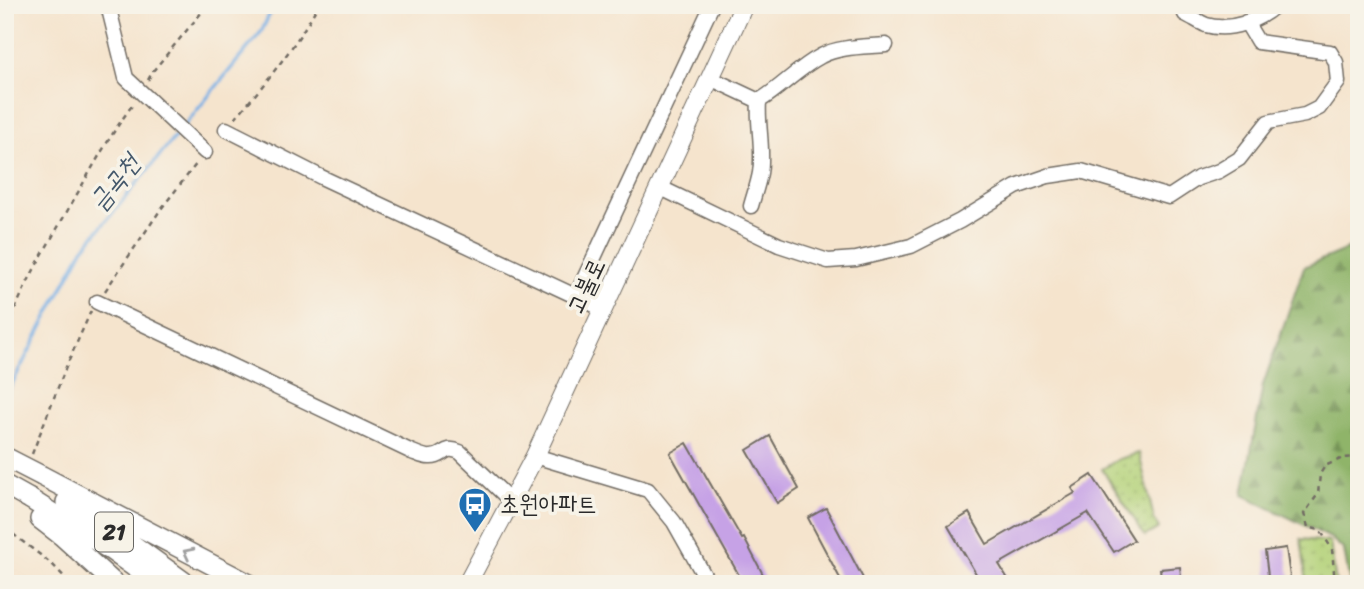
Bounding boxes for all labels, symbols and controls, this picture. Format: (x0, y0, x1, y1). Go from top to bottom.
water label: 금곡천 (76, 141, 154, 221)
street label: 고불로 (555, 251, 617, 321)
place label: 초원아파트 (500, 483, 597, 525)
bus stop icon: 초원아파트 (456, 485, 494, 534)
road number: 21 (95, 512, 133, 552)
one-way arrow (183, 547, 195, 561)

